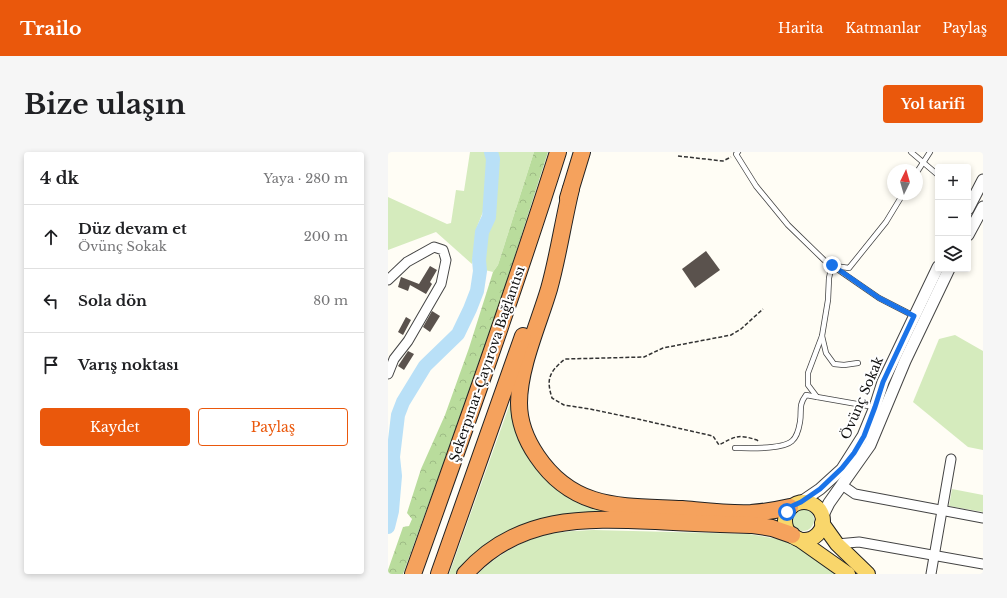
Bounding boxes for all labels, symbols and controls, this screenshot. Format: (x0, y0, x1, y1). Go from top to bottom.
text: Trailo (20, 17, 82, 40)
text: Harita (778, 19, 823, 37)
text: Katmanlar (845, 19, 921, 37)
text: Paylaş (943, 19, 987, 37)
button: Yol tarifi (883, 85, 983, 123)
text: Bize ulaşın (24, 87, 186, 122)
north arrow (887, 164, 923, 200)
map controls (935, 164, 971, 272)
button: + (935, 164, 971, 200)
text: 4 dk (40, 168, 79, 189)
text: Yaya · 280 m (264, 170, 348, 187)
button: − (935, 200, 971, 236)
text: Düz devam et (78, 219, 187, 238)
icon: ahead (40, 226, 62, 248)
text: 200 m (304, 228, 348, 245)
button: layers (935, 236, 971, 272)
text: Övünç Sokak (78, 238, 167, 255)
route end (823, 256, 841, 274)
street label: Şekerpınar-Çayırova Bağlantısı (445, 263, 529, 464)
icon: left (40, 290, 62, 312)
text: Sola dön (78, 291, 147, 310)
text: 80 m (313, 292, 348, 309)
icon: arrive (40, 354, 62, 376)
street label: Övünç Sokak (837, 354, 887, 442)
text: Varış noktası (78, 355, 179, 374)
button: Kaydet (40, 408, 190, 446)
button: Paylaş (198, 408, 348, 446)
route start (778, 503, 796, 521)

